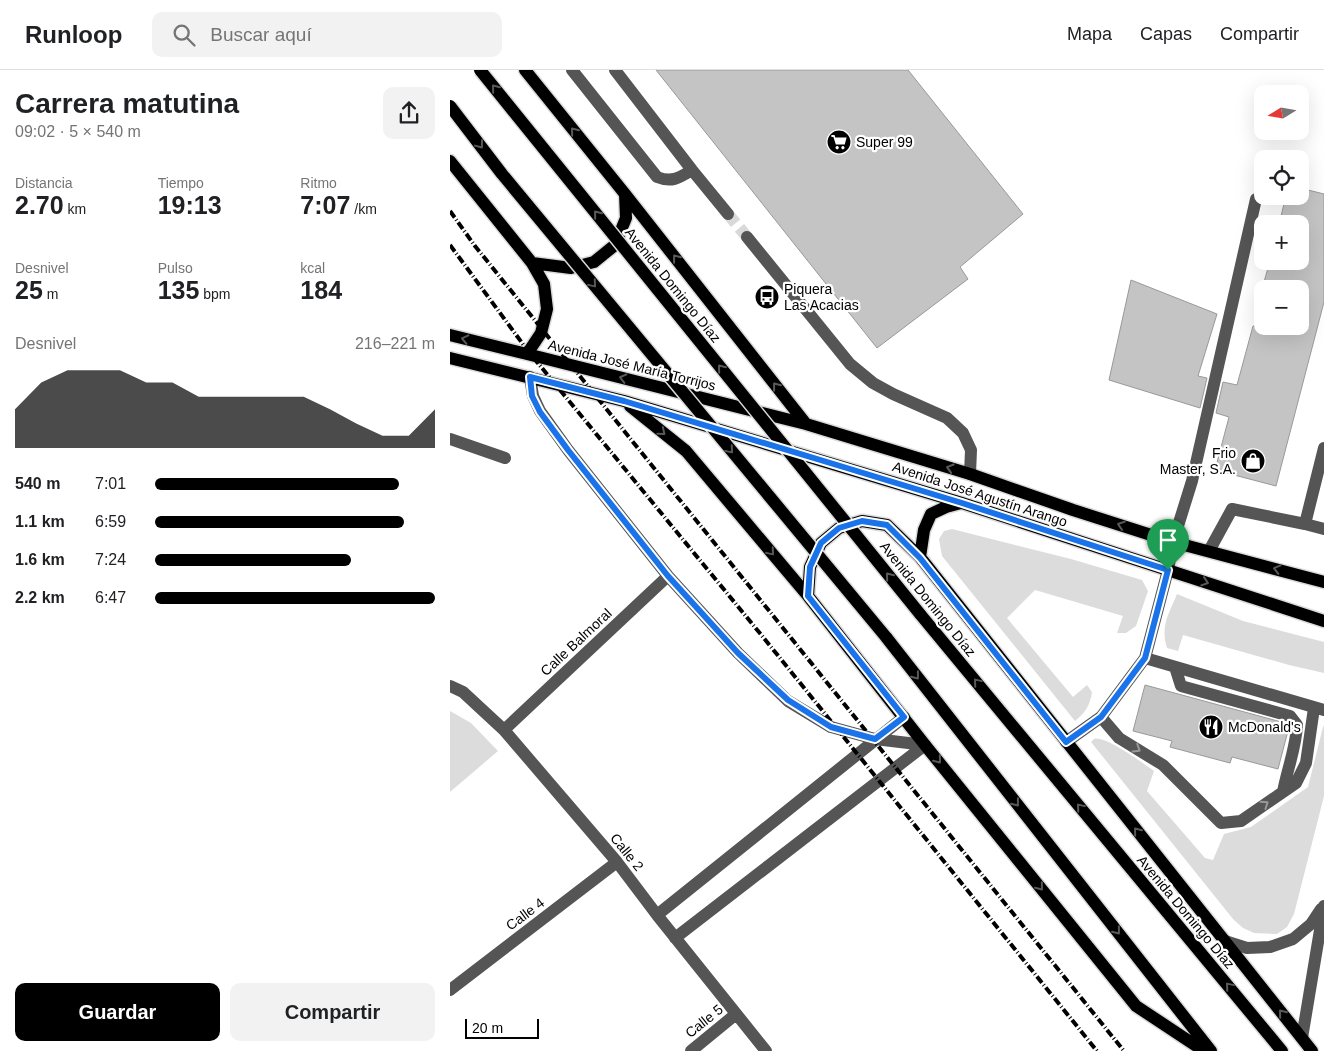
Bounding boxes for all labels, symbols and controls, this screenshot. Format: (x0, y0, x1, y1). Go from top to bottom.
search box (152, 12, 502, 57)
text: Runloop (25, 21, 122, 48)
icon: search (170, 21, 198, 49)
text: Buscar aquí (210, 24, 312, 45)
text: Mapa (1067, 24, 1112, 44)
text: Capas (1140, 24, 1192, 44)
text: Compartir (1220, 24, 1299, 44)
one-way arrow (492, 85, 500, 94)
north arrow (1254, 85, 1309, 140)
map controls (1254, 85, 1309, 335)
button: share (383, 87, 435, 139)
text: Carrera matutina (15, 88, 239, 119)
text: 09:02 · 5 × 540 m (15, 123, 141, 140)
one-way arrow (572, 128, 580, 137)
supermarket icon: Super 99 (826, 129, 852, 155)
place label: Super 99 (856, 134, 913, 150)
one-way arrow (474, 139, 482, 148)
button: locate (1254, 150, 1309, 205)
text: Distancia (15, 175, 73, 191)
text: Tiempo (158, 175, 204, 191)
text: Ritmo (300, 175, 337, 191)
text: 2.70 (15, 191, 64, 219)
text: 19:13 (158, 191, 222, 219)
text: 7:07 (300, 191, 350, 219)
text: km (64, 201, 86, 217)
text: /km (350, 201, 377, 217)
one-way arrow (594, 211, 602, 220)
button: + (1254, 215, 1309, 270)
street label: Avenida Domingo Díaz (622, 224, 724, 346)
one-way arrow (673, 255, 681, 264)
text: Desnivel (15, 260, 69, 276)
text: Pulso (158, 260, 193, 276)
text: kcal (300, 260, 325, 276)
text: 25 (15, 276, 43, 304)
text: 135 (158, 276, 199, 304)
text: 184 (300, 276, 342, 304)
one-way arrow (588, 279, 597, 288)
button: − (1254, 280, 1309, 335)
place label: Piquera Las Acacias (784, 281, 859, 313)
bus stop icon: Piquera Las Acacias (754, 284, 780, 310)
text: m (43, 286, 58, 302)
text: bpm (199, 286, 231, 302)
one-way arrow (461, 334, 470, 345)
text: Desnivel (15, 335, 76, 352)
text: 216–221 m (355, 335, 435, 352)
street label: Avenida José María Torrijos (547, 336, 717, 394)
one-way arrow (717, 364, 726, 373)
one-way arrow (619, 373, 628, 384)
one-way arrow (773, 382, 782, 392)
one-way arrow (656, 426, 665, 434)
one-way arrow (725, 444, 733, 453)
place label: Frio Master, S.A. (1160, 445, 1236, 477)
shop icon: Frio Master, S.A. (1240, 448, 1266, 474)
street label: Avenida José Agustín Arango (891, 458, 1070, 530)
one-way arrow (946, 464, 954, 474)
text: 540 m (15, 475, 60, 492)
text: 7:01 (95, 475, 126, 492)
text: 1.1 km (15, 513, 65, 530)
text: 6:59 (95, 513, 126, 530)
pin (1147, 519, 1189, 570)
one-way arrow (1117, 521, 1125, 531)
icon: arrive (1154, 526, 1182, 554)
street label: Avenida Domingo Díaz (877, 538, 979, 660)
one-way arrow (765, 546, 774, 555)
text: 1.6 km (15, 551, 65, 568)
text: 7:24 (95, 551, 126, 568)
one-way arrow (1273, 565, 1281, 575)
one-way arrow (886, 572, 895, 581)
one-way arrow (1201, 577, 1209, 587)
text: 2.2 km (15, 589, 65, 606)
text: 6:47 (95, 589, 126, 606)
street label: Calle Balmoral (537, 605, 615, 679)
one-way arrow (910, 670, 918, 679)
one-way arrow (973, 679, 982, 688)
restaurant icon: McDonald's (1198, 714, 1224, 740)
place label: McDonald's (1228, 719, 1301, 735)
one-way arrow (1131, 743, 1140, 752)
one-way arrow (933, 755, 942, 764)
one-way arrow (1011, 798, 1020, 807)
one-way arrow (1260, 801, 1269, 810)
one-way arrow (1077, 804, 1086, 813)
one-way arrow (1134, 827, 1143, 837)
street label: Calle 2 (607, 830, 647, 874)
street label: Avenida Domingo Díaz (1134, 852, 1238, 972)
one-way arrow (1035, 881, 1043, 890)
street label: Calle 4 (503, 894, 547, 934)
one-way arrow (1111, 925, 1119, 934)
button: Guardar (15, 983, 220, 1041)
button: Compartir (230, 983, 435, 1041)
one-way arrow (1225, 983, 1234, 992)
street label: Calle 5 (682, 1001, 726, 1041)
one-way arrow (1279, 1010, 1287, 1019)
scale bar (465, 1016, 539, 1039)
text: 20 m (472, 1020, 503, 1036)

